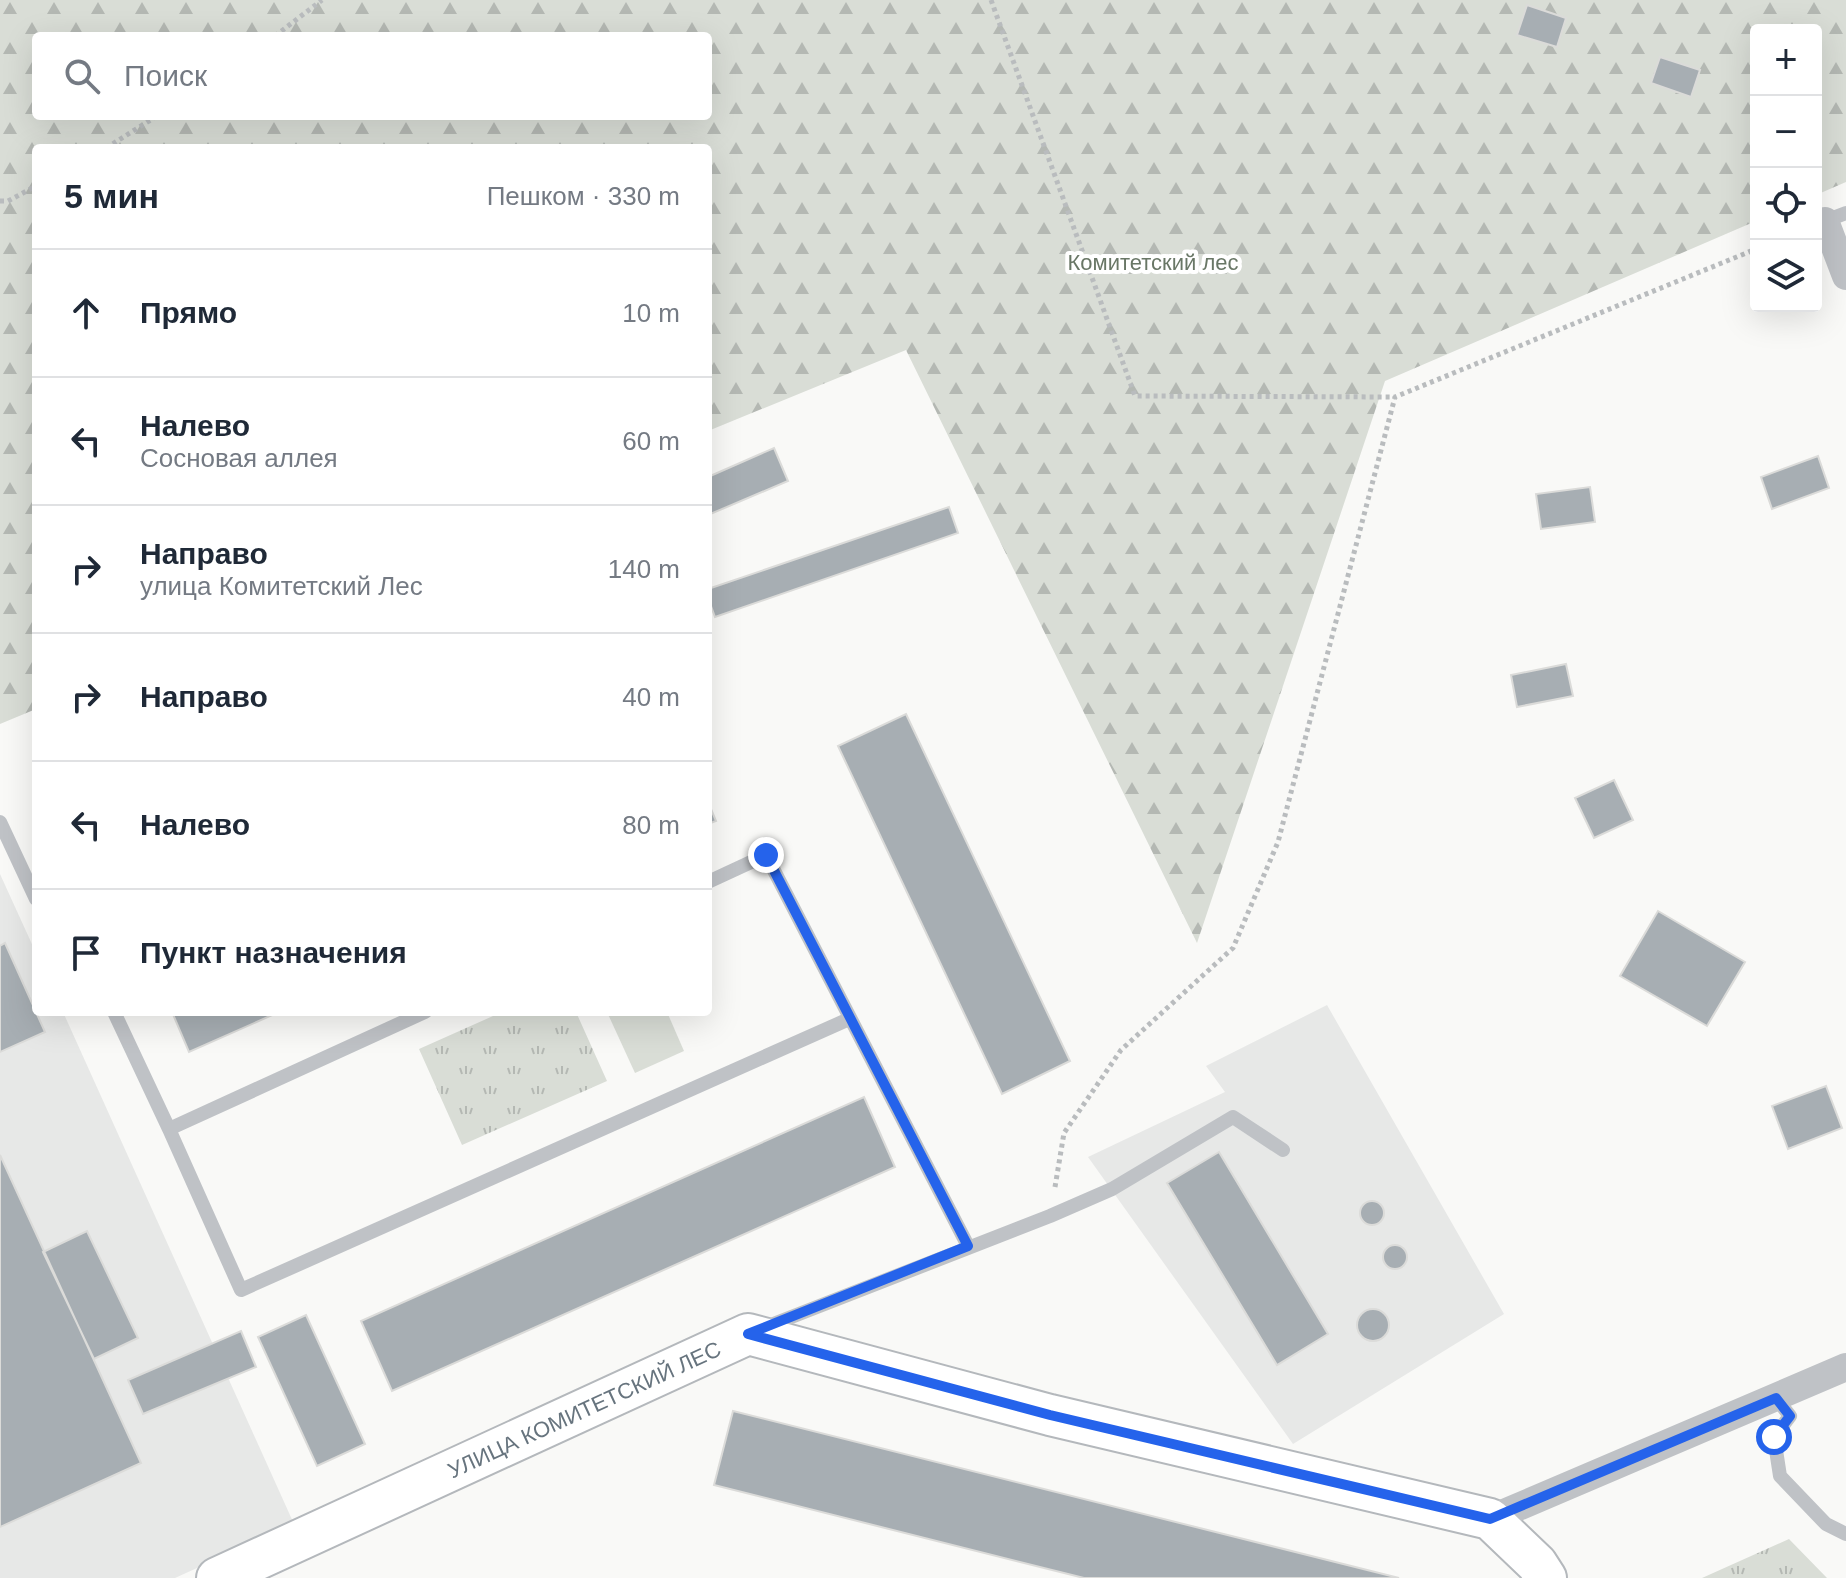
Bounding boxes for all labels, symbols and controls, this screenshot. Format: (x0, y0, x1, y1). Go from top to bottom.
map controls (1750, 24, 1822, 312)
button: + (1750, 24, 1822, 96)
search box (32, 32, 712, 120)
icon: search (60, 54, 104, 98)
text: Поиск (124, 59, 207, 92)
button: − (1750, 96, 1822, 168)
button: locate (1750, 168, 1822, 240)
text: 5 мин (64, 177, 159, 215)
text: Пешком · 330 m (487, 181, 680, 211)
button: layers (1750, 240, 1822, 312)
park label: Комитетский лес (1067, 250, 1239, 275)
icon: ahead (64, 291, 108, 335)
text: Прямо (140, 296, 237, 329)
text: 10 m (622, 298, 680, 328)
text: Налево (140, 409, 250, 442)
icon: left (64, 419, 108, 463)
text: 60 m (622, 426, 680, 456)
text: Сосновая аллея (140, 443, 338, 473)
text: Направо (140, 537, 268, 570)
icon: right (64, 547, 108, 591)
text: 140 m (608, 554, 680, 584)
text: улица Комитетский Лес (140, 571, 423, 601)
icon: right (64, 675, 108, 719)
text: Направо (140, 680, 268, 713)
text: 40 m (622, 682, 680, 712)
icon: left (64, 803, 108, 847)
text: Налево (140, 808, 250, 841)
text: 80 m (622, 810, 680, 840)
route end (748, 837, 784, 873)
icon: arrive (64, 931, 108, 975)
text: Пункт назначения (140, 936, 407, 969)
street label: УЛИЦА КОМИТЕТСКИЙ ЛЕС (444, 1336, 725, 1483)
route start (1756, 1419, 1792, 1455)

